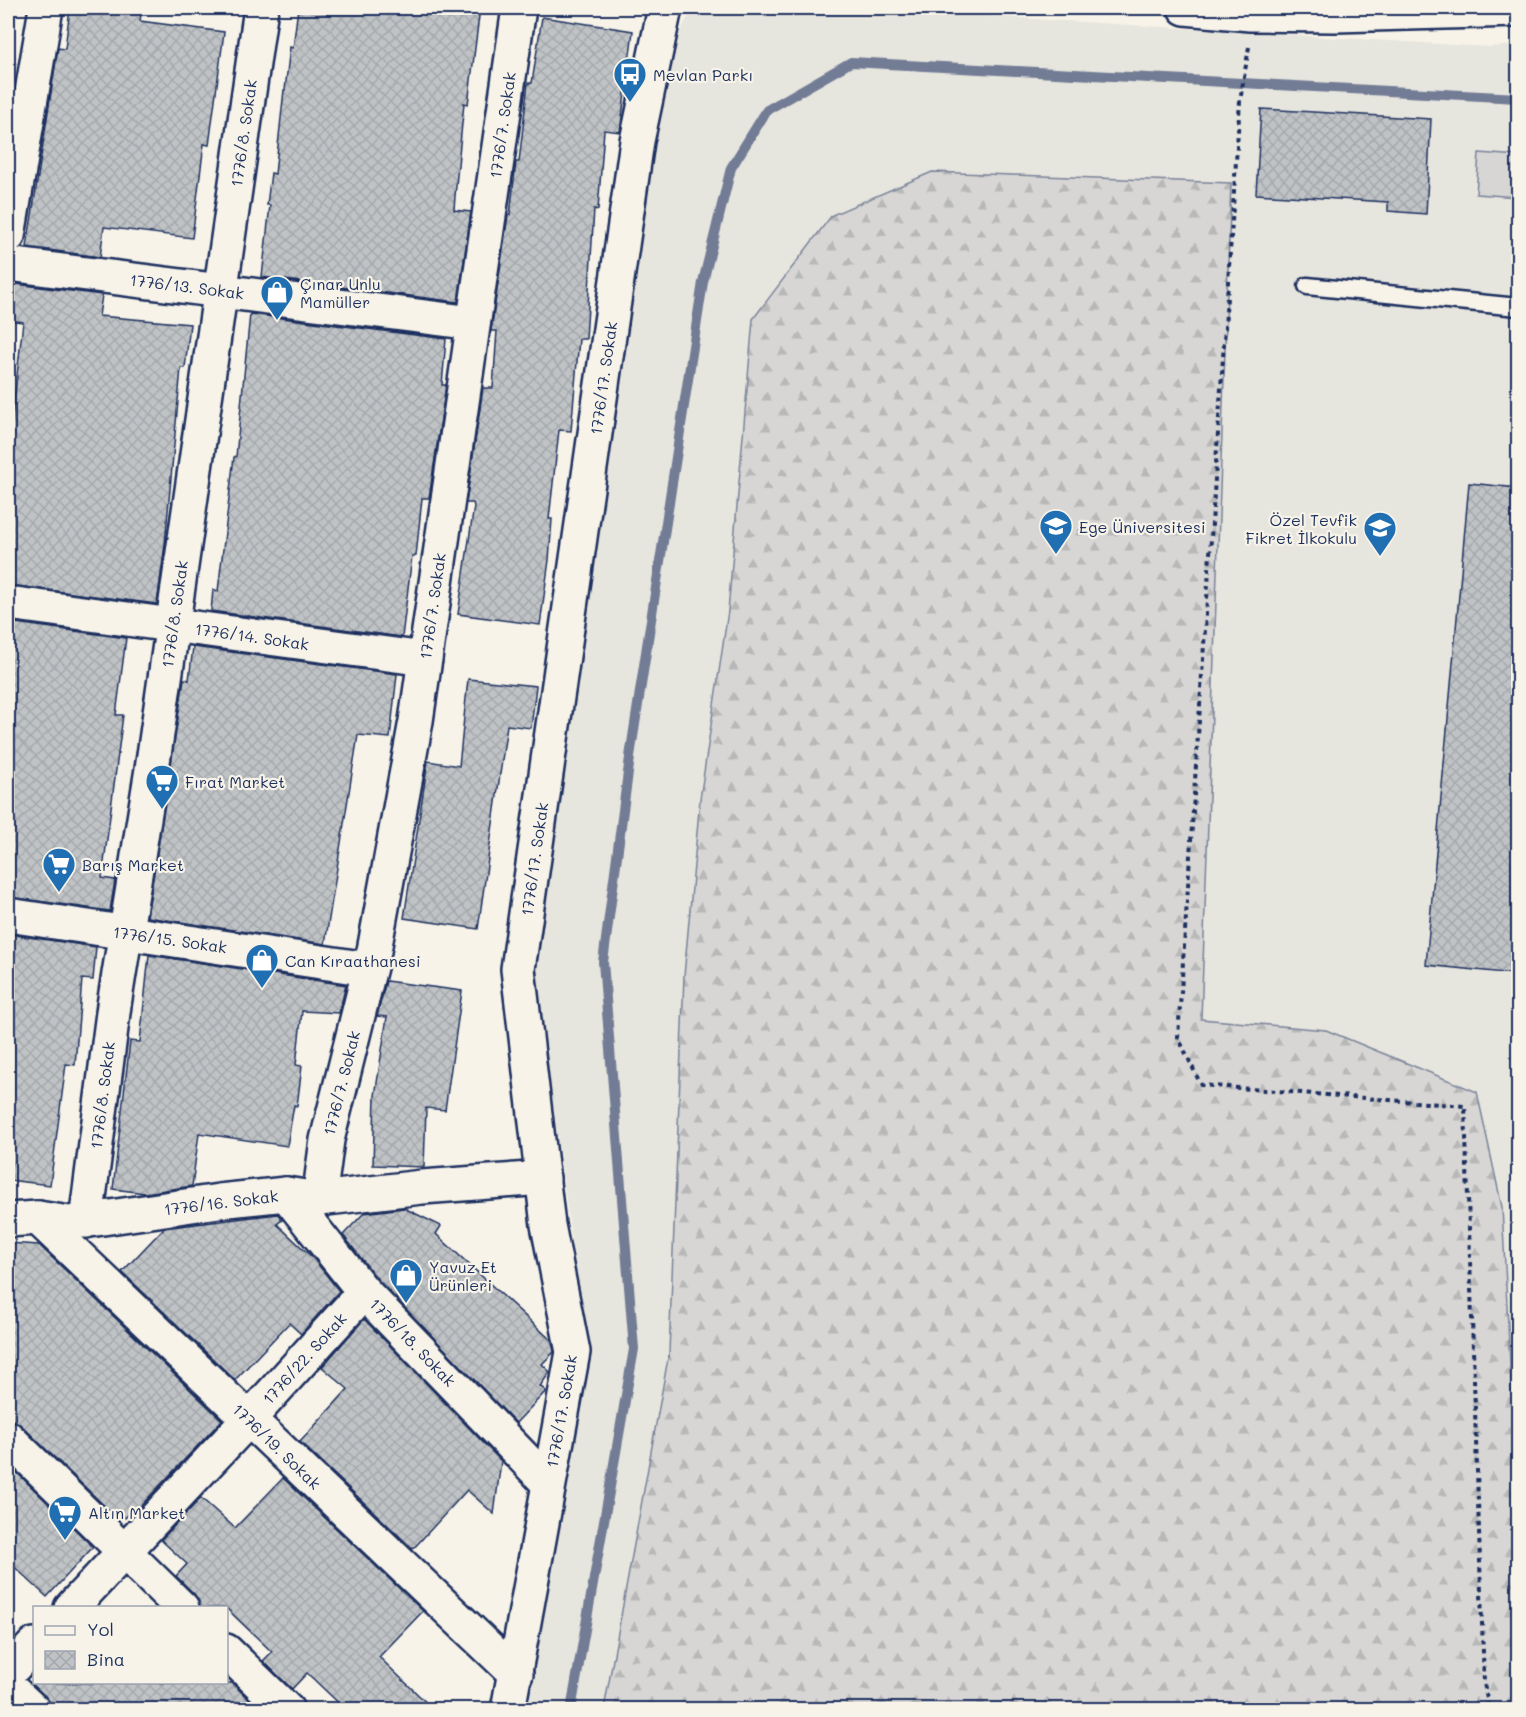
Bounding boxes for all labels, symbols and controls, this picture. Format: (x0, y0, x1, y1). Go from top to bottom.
bus stop icon: Mevlan Parkı (612, 56, 648, 103)
place label: Mevlan Parkı (653, 64, 753, 85)
street label: 1776/7. Sokak (484, 70, 520, 180)
street label: 1776/8. Sokak (225, 78, 261, 188)
street label: 1776/13. Sokak (129, 269, 245, 303)
place label: Çınar Unlu Mamüller (300, 273, 381, 312)
shop icon: Çınar Unlu Mamüller (259, 274, 295, 321)
street label: 1776/17. Sokak (585, 320, 621, 436)
school or university icon: Ege Üniversitesi (1038, 508, 1074, 555)
place label: Özel Tevfik Fikret İlkokulu (1246, 509, 1357, 548)
school or university icon: Özel Tevfik Fikret İlkokulu (1362, 510, 1398, 557)
place label: Ege Üniversitesi (1079, 516, 1206, 537)
street label: 1776/7. Sokak (414, 551, 450, 661)
street label: 1776/8. Sokak (156, 559, 192, 669)
street label: 1776/14. Sokak (194, 618, 310, 654)
supermarket icon: Fırat Market (144, 763, 180, 810)
place label: Fırat Market (185, 771, 285, 792)
street label: 1776/17. Sokak (516, 801, 552, 917)
supermarket icon: Barış Market (41, 846, 77, 893)
place label: Barış Market (82, 854, 184, 875)
street label: 1776/15. Sokak (112, 921, 228, 957)
shop icon: Can Kıraathanesi (244, 942, 280, 989)
place label: Can Kıraathanesi (285, 950, 421, 971)
street label: 1776/7. Sokak (318, 1028, 364, 1138)
street label: 1776/8. Sokak (85, 1040, 119, 1150)
street label: 1776/16. Sokak (163, 1185, 279, 1219)
place label: Yavuz Et Ürünleri (429, 1256, 497, 1295)
shop icon: Yavuz Et Ürünleri (388, 1257, 424, 1304)
street label: 1776/18. Sokak (365, 1293, 461, 1391)
street label: 1776/22. Sokak (257, 1308, 351, 1408)
street label: 1776/17. Sokak (541, 1353, 581, 1469)
street label: 1776/19. Sokak (228, 1399, 326, 1493)
supermarket icon: Altın Market (47, 1494, 83, 1541)
place label: Altın Market (88, 1502, 185, 1523)
legend (33, 1606, 228, 1684)
text: Yol (87, 1617, 114, 1641)
text: Bina (87, 1647, 125, 1671)

